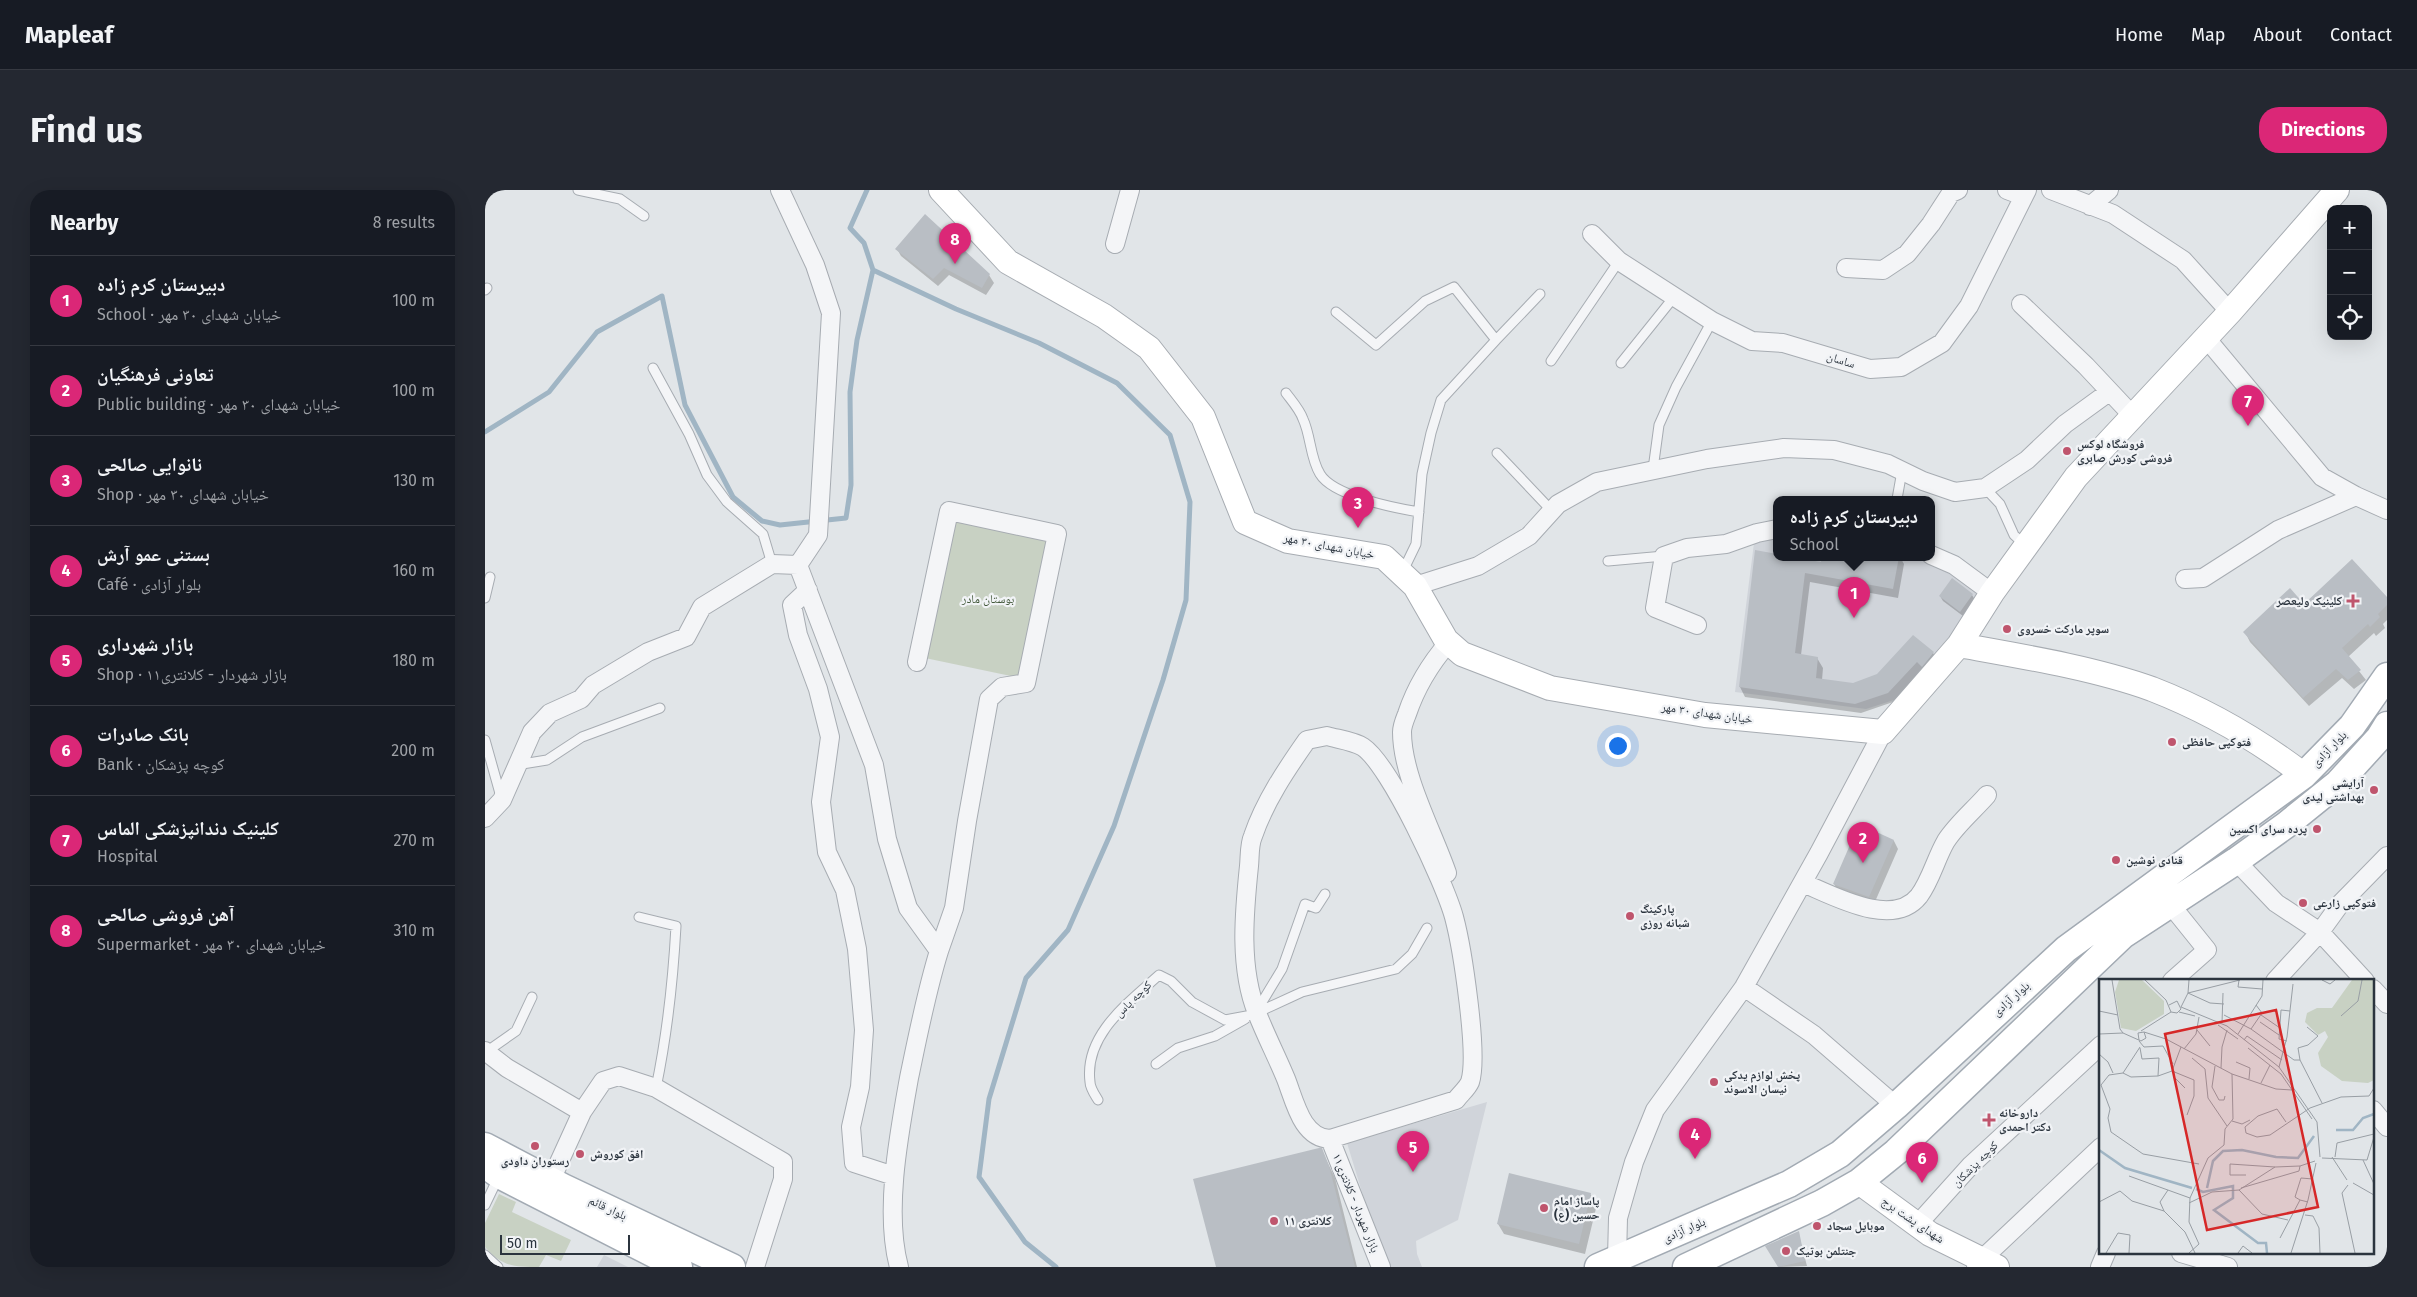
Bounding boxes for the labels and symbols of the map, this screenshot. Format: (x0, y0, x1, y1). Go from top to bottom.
pin: 8 (939, 223, 971, 264)
street label: ساسان (1825, 349, 1857, 371)
pin: 7 (2232, 385, 2264, 426)
place label: فروشگاه لوکس فروشی کورش صابری (2077, 437, 2172, 466)
marker: فروشگاه لوکس فروشی کورش صابری (2061, 445, 2073, 457)
pin: 3 (1342, 487, 1374, 528)
street label: خیابان شهدای ۳۰ مهر (1281, 530, 1376, 562)
pin: 1 (1838, 577, 1870, 618)
park label: بوستان مادر (961, 592, 1014, 606)
place label: کلینیک ولیعصر (2275, 594, 2343, 608)
marker: کلینیک ولیعصر (2346, 594, 2360, 608)
place label: سوپر مارکت خسروی (2017, 622, 2109, 637)
marker: سوپر مارکت خسروی (2001, 623, 2013, 635)
street label: خیابان شهدای ۳۰ مهر (1659, 700, 1754, 727)
street label: بلوار آزادی (2308, 728, 2350, 770)
your location (1605, 733, 1631, 759)
place label: فتوکپی حافظی (2182, 735, 2251, 750)
marker: فتوکپی حافظی (2166, 736, 2178, 748)
place label: آرایشی بهداشتی لیدی (2302, 776, 2365, 805)
marker: آرایشی بهداشتی لیدی (2368, 784, 2380, 796)
pin: 2 (1847, 822, 1879, 863)
place label: پرده سرای اکسین (2229, 822, 2307, 837)
marker: پرده سرای اکسین (2311, 823, 2323, 835)
place label: قنادی نوشین (2126, 853, 2183, 868)
marker: قنادی نوشین (2110, 854, 2122, 866)
place label: فتوکپی زارعی (2313, 896, 2376, 911)
marker: فتوکپی زارعی (2297, 897, 2309, 909)
place label: پارکینگ شبانه روزی (1640, 902, 1690, 931)
marker: پارکینگ شبانه روزی (1624, 910, 1636, 922)
street label: کوچه پاس (1112, 978, 1155, 1020)
street label: بلوار آزادی (1989, 979, 2033, 1020)
inset map (2099, 979, 2375, 1254)
place label: پخش لوازم یدکی نیسان الاسوند (1724, 1068, 1800, 1097)
marker: پخش لوازم یدکی نیسان الاسوند (1708, 1076, 1720, 1088)
place label: داروخانه دکتر احمدی (1999, 1106, 2051, 1135)
marker: داروخانه دکتر احمدی (1983, 1114, 1995, 1126)
pin: 4 (1679, 1118, 1711, 1159)
pin: 5 (1397, 1131, 1429, 1172)
street label: کوچه پزشکان (1949, 1138, 2001, 1190)
marker: رستوران داودی (529, 1140, 541, 1152)
pin: 6 (1906, 1142, 1938, 1183)
place label: افق کوروش (590, 1147, 643, 1162)
marker: افق کوروش (574, 1148, 586, 1160)
street label: بازار شهردار - کلانتری۱۱ (1329, 1151, 1382, 1255)
place label: رستوران داودی (501, 1154, 570, 1169)
street label: بلوار قائم (586, 1193, 629, 1224)
place label: پاساژ امام حسین (ع) (1554, 1194, 1600, 1223)
street label: شهدای پشت برج (1879, 1194, 1947, 1246)
marker: پاساژ امام حسین (ع) (1538, 1202, 1550, 1214)
place label: کلانتری ۱۱ (1284, 1214, 1332, 1229)
street label: بلوار آزادی (1660, 1214, 1708, 1246)
marker: کلانتری ۱۱ (1268, 1215, 1280, 1227)
place label: موبایل سجاد (1827, 1219, 1885, 1234)
marker: موبایل سجاد (1811, 1220, 1823, 1232)
scale bar (500, 1232, 630, 1255)
place label: جنتلمن بوتیک (1796, 1244, 1857, 1259)
marker: جنتلمن بوتیک (1780, 1245, 1792, 1257)

